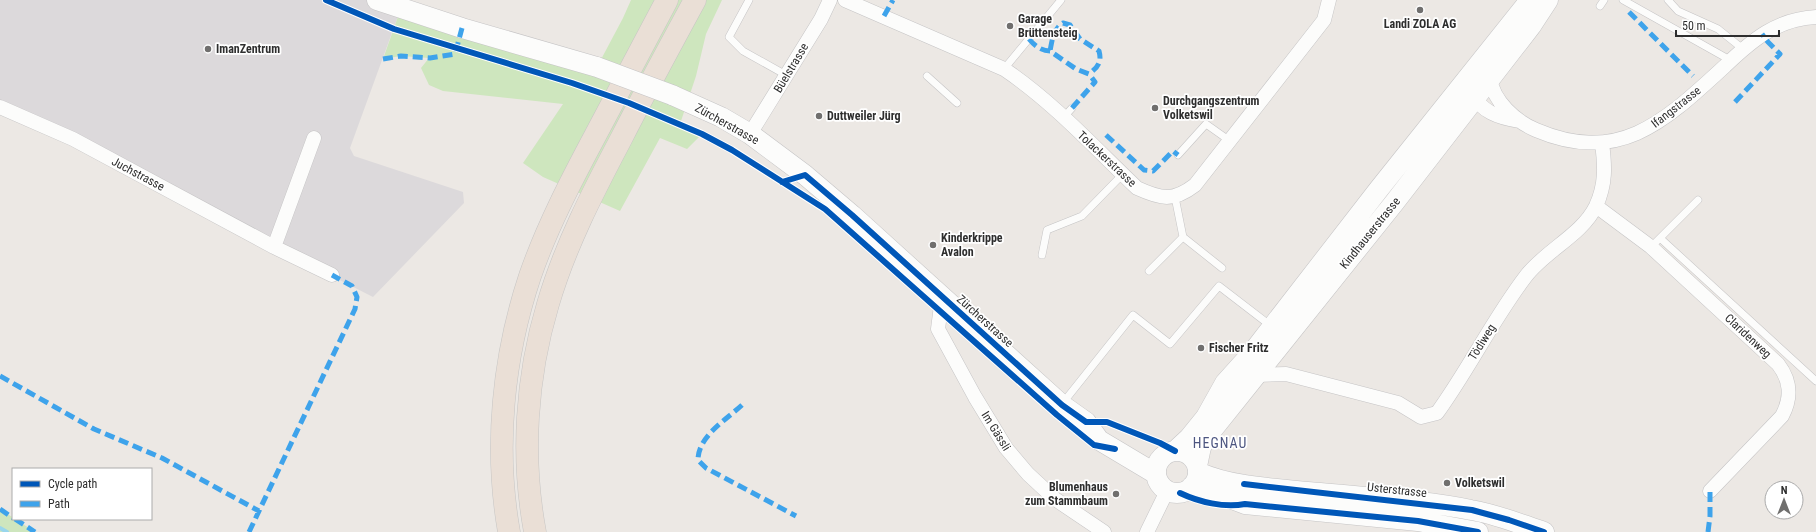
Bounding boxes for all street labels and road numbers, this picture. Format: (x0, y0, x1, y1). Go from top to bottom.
street label: Büelstrasse (771, 40, 811, 95)
street label: Ifangstrasse (1648, 83, 1704, 131)
street label: Zürcherstrasse (693, 101, 762, 147)
street label: Tolackerstrasse (1075, 128, 1139, 190)
street label: Juchstrasse (109, 154, 167, 194)
street label: Kindhauserstrasse (1337, 194, 1403, 272)
street label: Zürcherstrasse (954, 292, 1016, 350)
street label: Claridenweg (1722, 311, 1774, 361)
street label: Tödiweg (1466, 321, 1499, 363)
street label: Im Gässli (978, 409, 1014, 453)
street label: Usterstrasse (1367, 480, 1428, 500)

